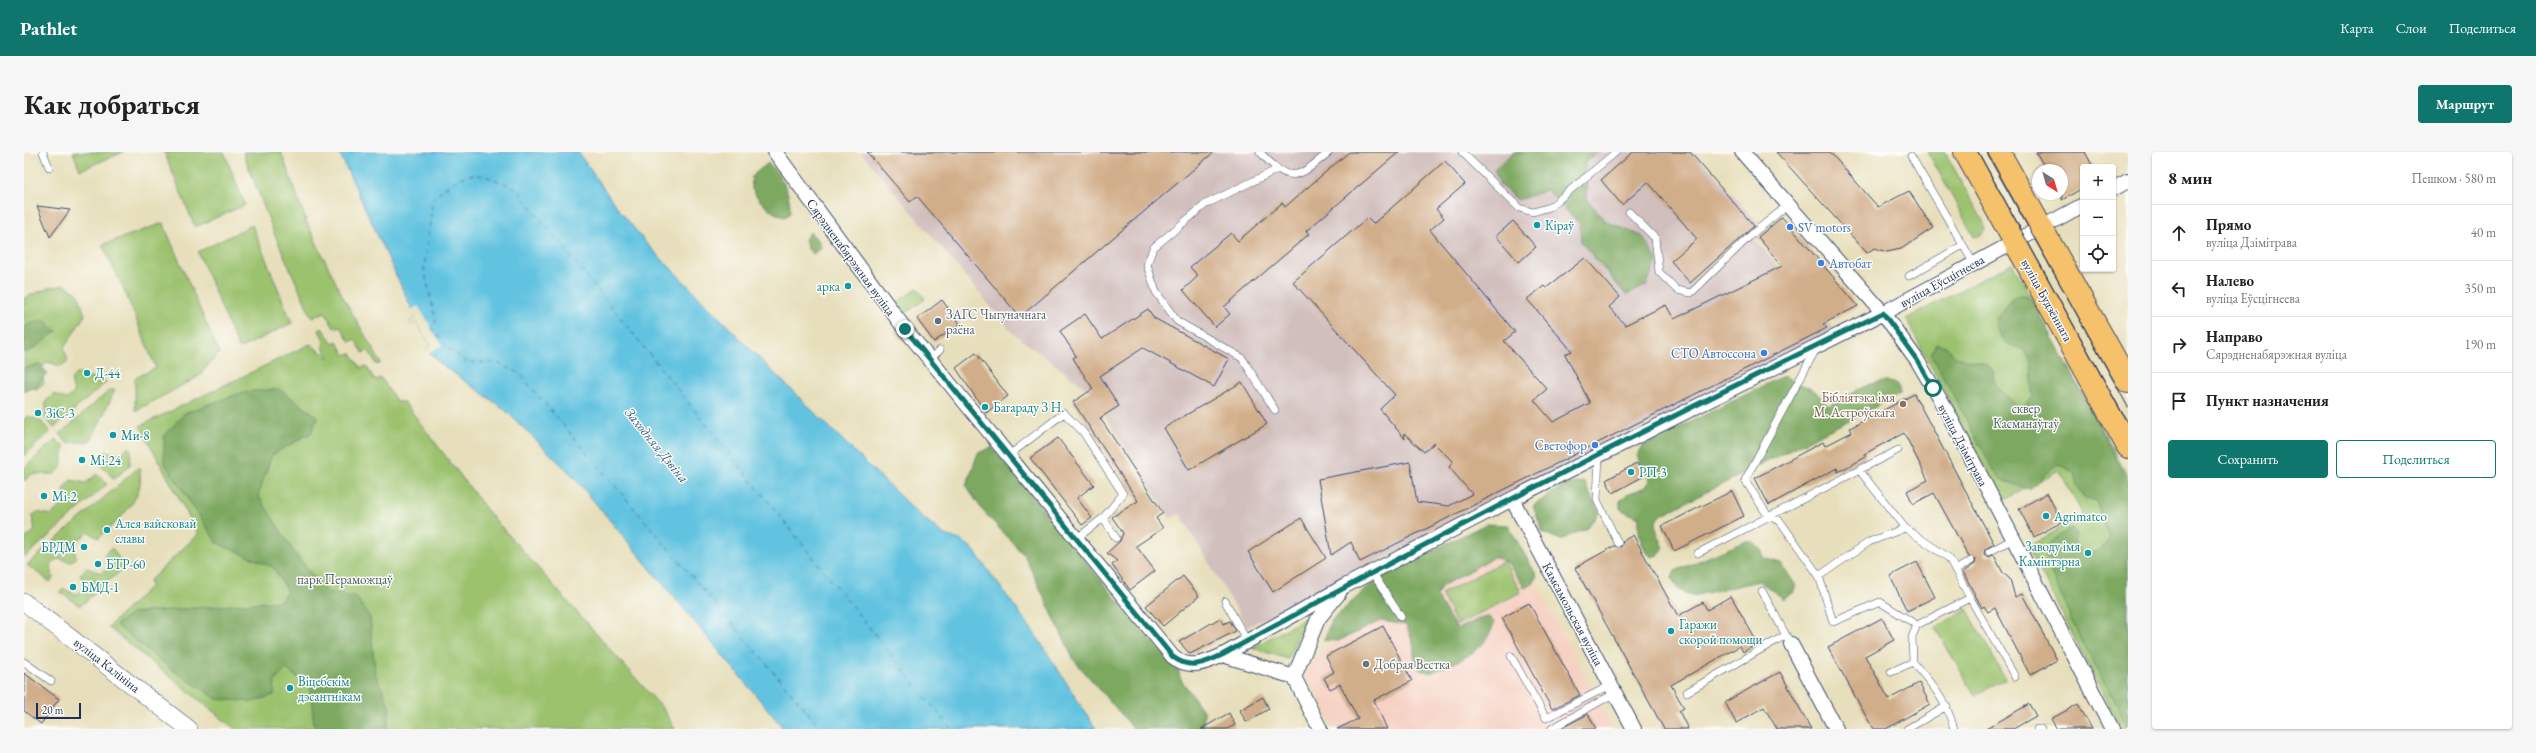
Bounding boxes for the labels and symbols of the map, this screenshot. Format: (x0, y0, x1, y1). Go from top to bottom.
north arrow (2032, 164, 2068, 200)
street label: Сярэдненабярэжная вуліца (803, 195, 900, 320)
place label: Кіраў (1545, 217, 1574, 234)
place label: SV motors (1798, 219, 1851, 236)
marker: Кіраў (1532, 220, 1542, 230)
marker: SV motors (1785, 222, 1795, 232)
street label: вуліца Еўсцігнеева (1897, 250, 1988, 311)
place label: Автобат (1828, 255, 1872, 272)
street label: вуліца Будзённага (2017, 256, 2077, 345)
marker: Автобат (1816, 258, 1826, 268)
place label: арка (817, 278, 841, 295)
marker: арка (843, 281, 853, 291)
place label: ЗАГС Чыгуначнага раёна (946, 306, 1047, 338)
marker: ЗАГС Чыгуначнага раёна (933, 316, 943, 326)
route end (896, 320, 914, 338)
place label: СТО Автоссона (1671, 345, 1757, 362)
marker: СТО Автоссона (1759, 348, 1769, 358)
place label: Д-44 (95, 365, 121, 382)
marker: Д-44 (82, 368, 92, 378)
route start (1924, 379, 1942, 397)
place label: Бібліятэка імя М. Астроўскага (1814, 389, 1896, 421)
place label: Багараду З Н. (993, 399, 1064, 416)
marker: Бібліятэка імя М. Астроўскага (1898, 399, 1908, 409)
park label: сквер Касманаўтаў (1993, 400, 2059, 432)
street label: вуліца Дзімітрава (1934, 401, 1992, 490)
marker: Багараду З Н. (980, 402, 990, 412)
water label: Заходняя Дзвіна (621, 404, 693, 486)
place label: ЗіС-3 (46, 405, 75, 422)
marker: ЗіС-3 (33, 408, 43, 418)
place label: Ми-8 (121, 427, 149, 444)
marker: Ми-8 (108, 430, 118, 440)
place label: Светофор (1535, 437, 1587, 454)
marker: Светофор (1590, 440, 1600, 450)
place label: Мі-24 (90, 452, 122, 469)
marker: Мі-24 (77, 455, 87, 465)
place label: РП-3 (1639, 464, 1667, 481)
marker: РП-3 (1626, 467, 1636, 477)
place label: Мі-2 (52, 488, 77, 505)
marker: Мі-2 (39, 491, 49, 501)
place label: Agrimatco (2053, 508, 2107, 525)
marker: Agrimatco (2041, 511, 2051, 521)
place label: Алея вайсковай славы (114, 515, 196, 547)
marker: Алея вайсковай славы (102, 525, 112, 535)
place label: Заводу імя Камінтэрна (2019, 538, 2081, 570)
place label: БРДМ (41, 539, 76, 556)
marker: БРДМ (79, 542, 89, 552)
marker: Заводу імя Камінтэрна (2083, 548, 2093, 558)
place label: БТР-60 (106, 556, 145, 573)
marker: БТР-60 (93, 559, 103, 569)
street label: Камсамольская вуліца (1539, 559, 1608, 669)
park label: парк Пераможцаў (297, 571, 393, 588)
place label: БМД-1 (81, 579, 119, 596)
marker: БМД-1 (68, 582, 78, 592)
place label: Гаражи скорой помощи (1679, 616, 1763, 648)
marker: Гаражи скорой помощи (1666, 626, 1676, 636)
street label: вуліца Калініна (70, 634, 144, 697)
place label: Добрая Вестка (1374, 656, 1451, 673)
marker: Добрая Вестка (1361, 659, 1371, 669)
place label: Віцебскім дэсантнікам (298, 673, 361, 705)
marker: Віцебскім дэсантнікам (285, 683, 295, 693)
scale bar (36, 701, 81, 720)

